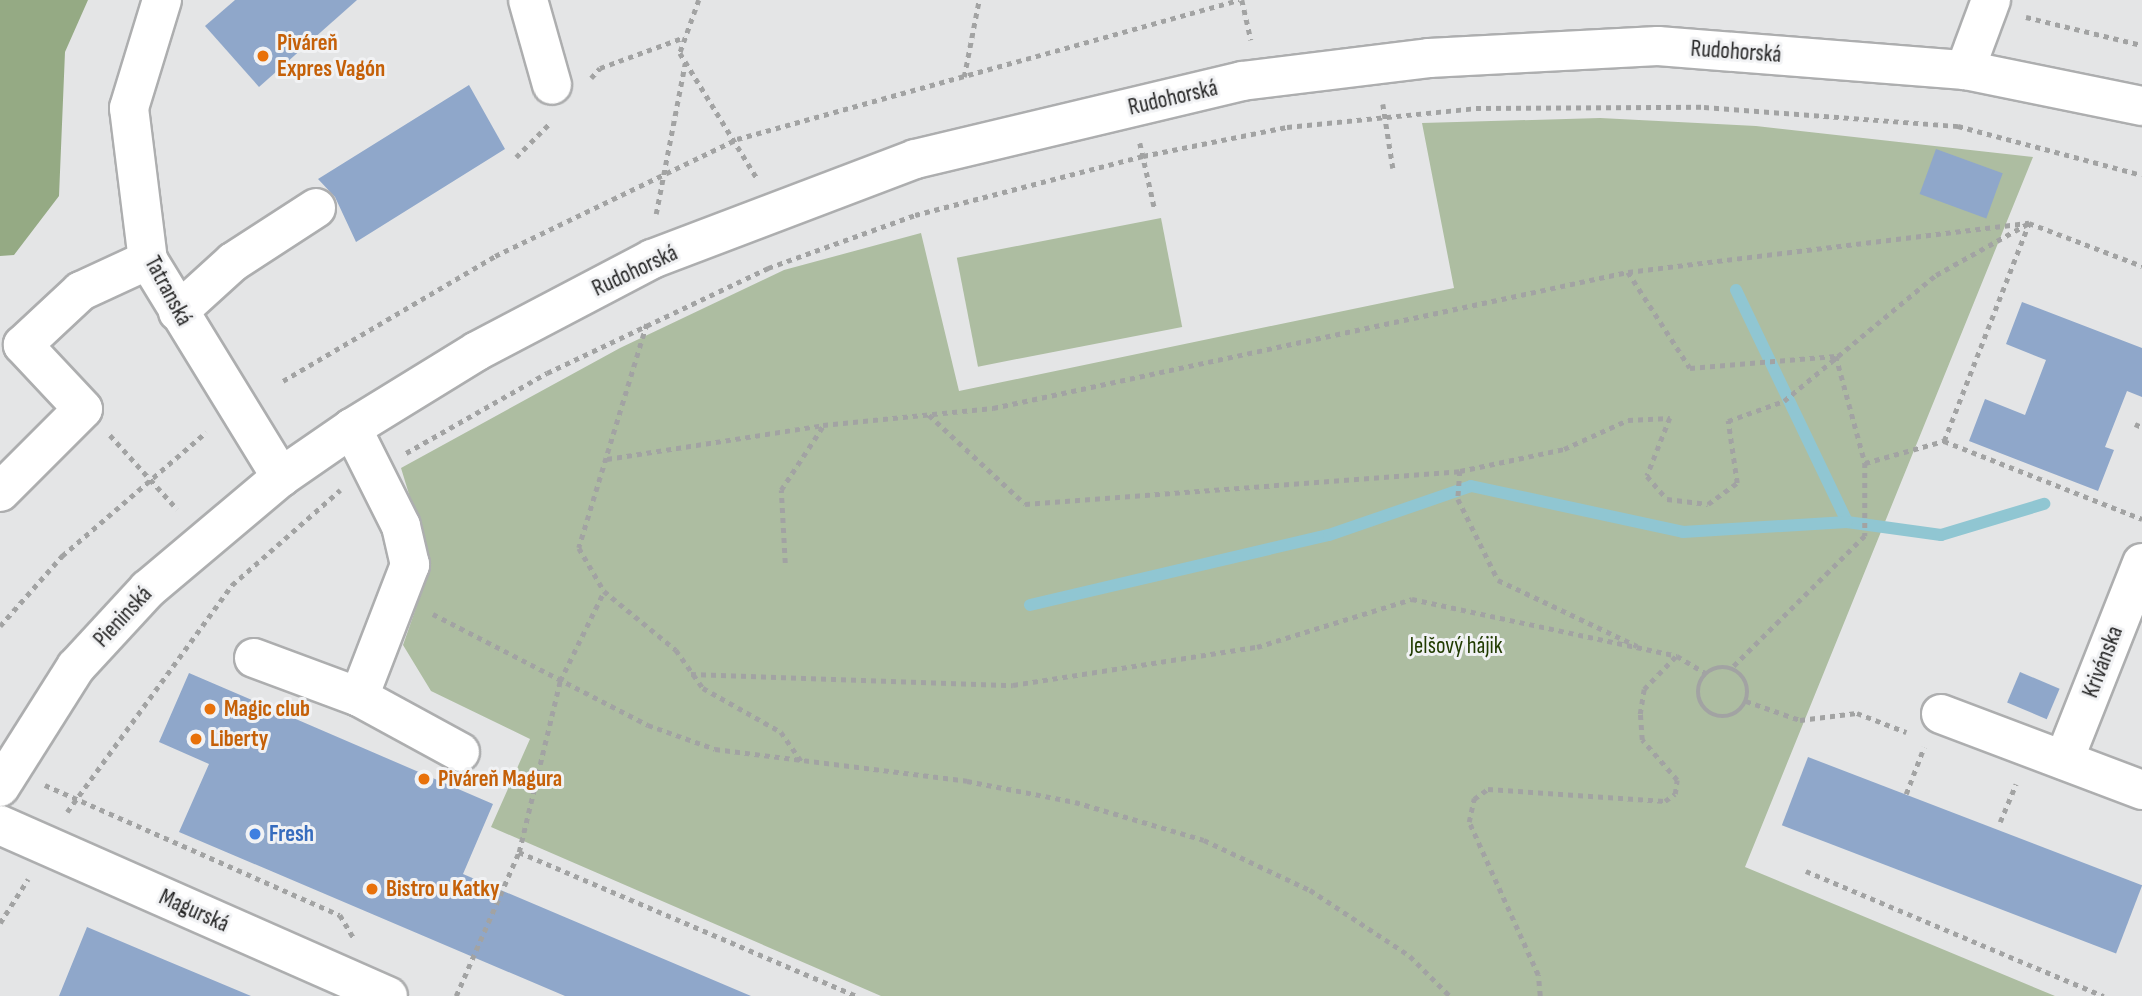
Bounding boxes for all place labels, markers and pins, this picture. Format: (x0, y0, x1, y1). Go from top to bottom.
place label: Piváreň Expres Vagón (277, 29, 385, 83)
marker: Piváreň Expres Vagón (255, 48, 271, 64)
place label: Magic club (224, 695, 310, 723)
marker: Magic club (202, 701, 218, 717)
place label: Liberty (210, 725, 268, 753)
marker: Liberty (188, 731, 204, 747)
place label: Piváreň Magura (438, 765, 562, 793)
marker: Piváreň Magura (416, 771, 432, 787)
place label: Fresh (269, 820, 314, 848)
marker: Fresh (247, 826, 263, 842)
place label: Bistro u Katky (386, 875, 499, 903)
marker: Bistro u Katky (364, 881, 380, 897)

